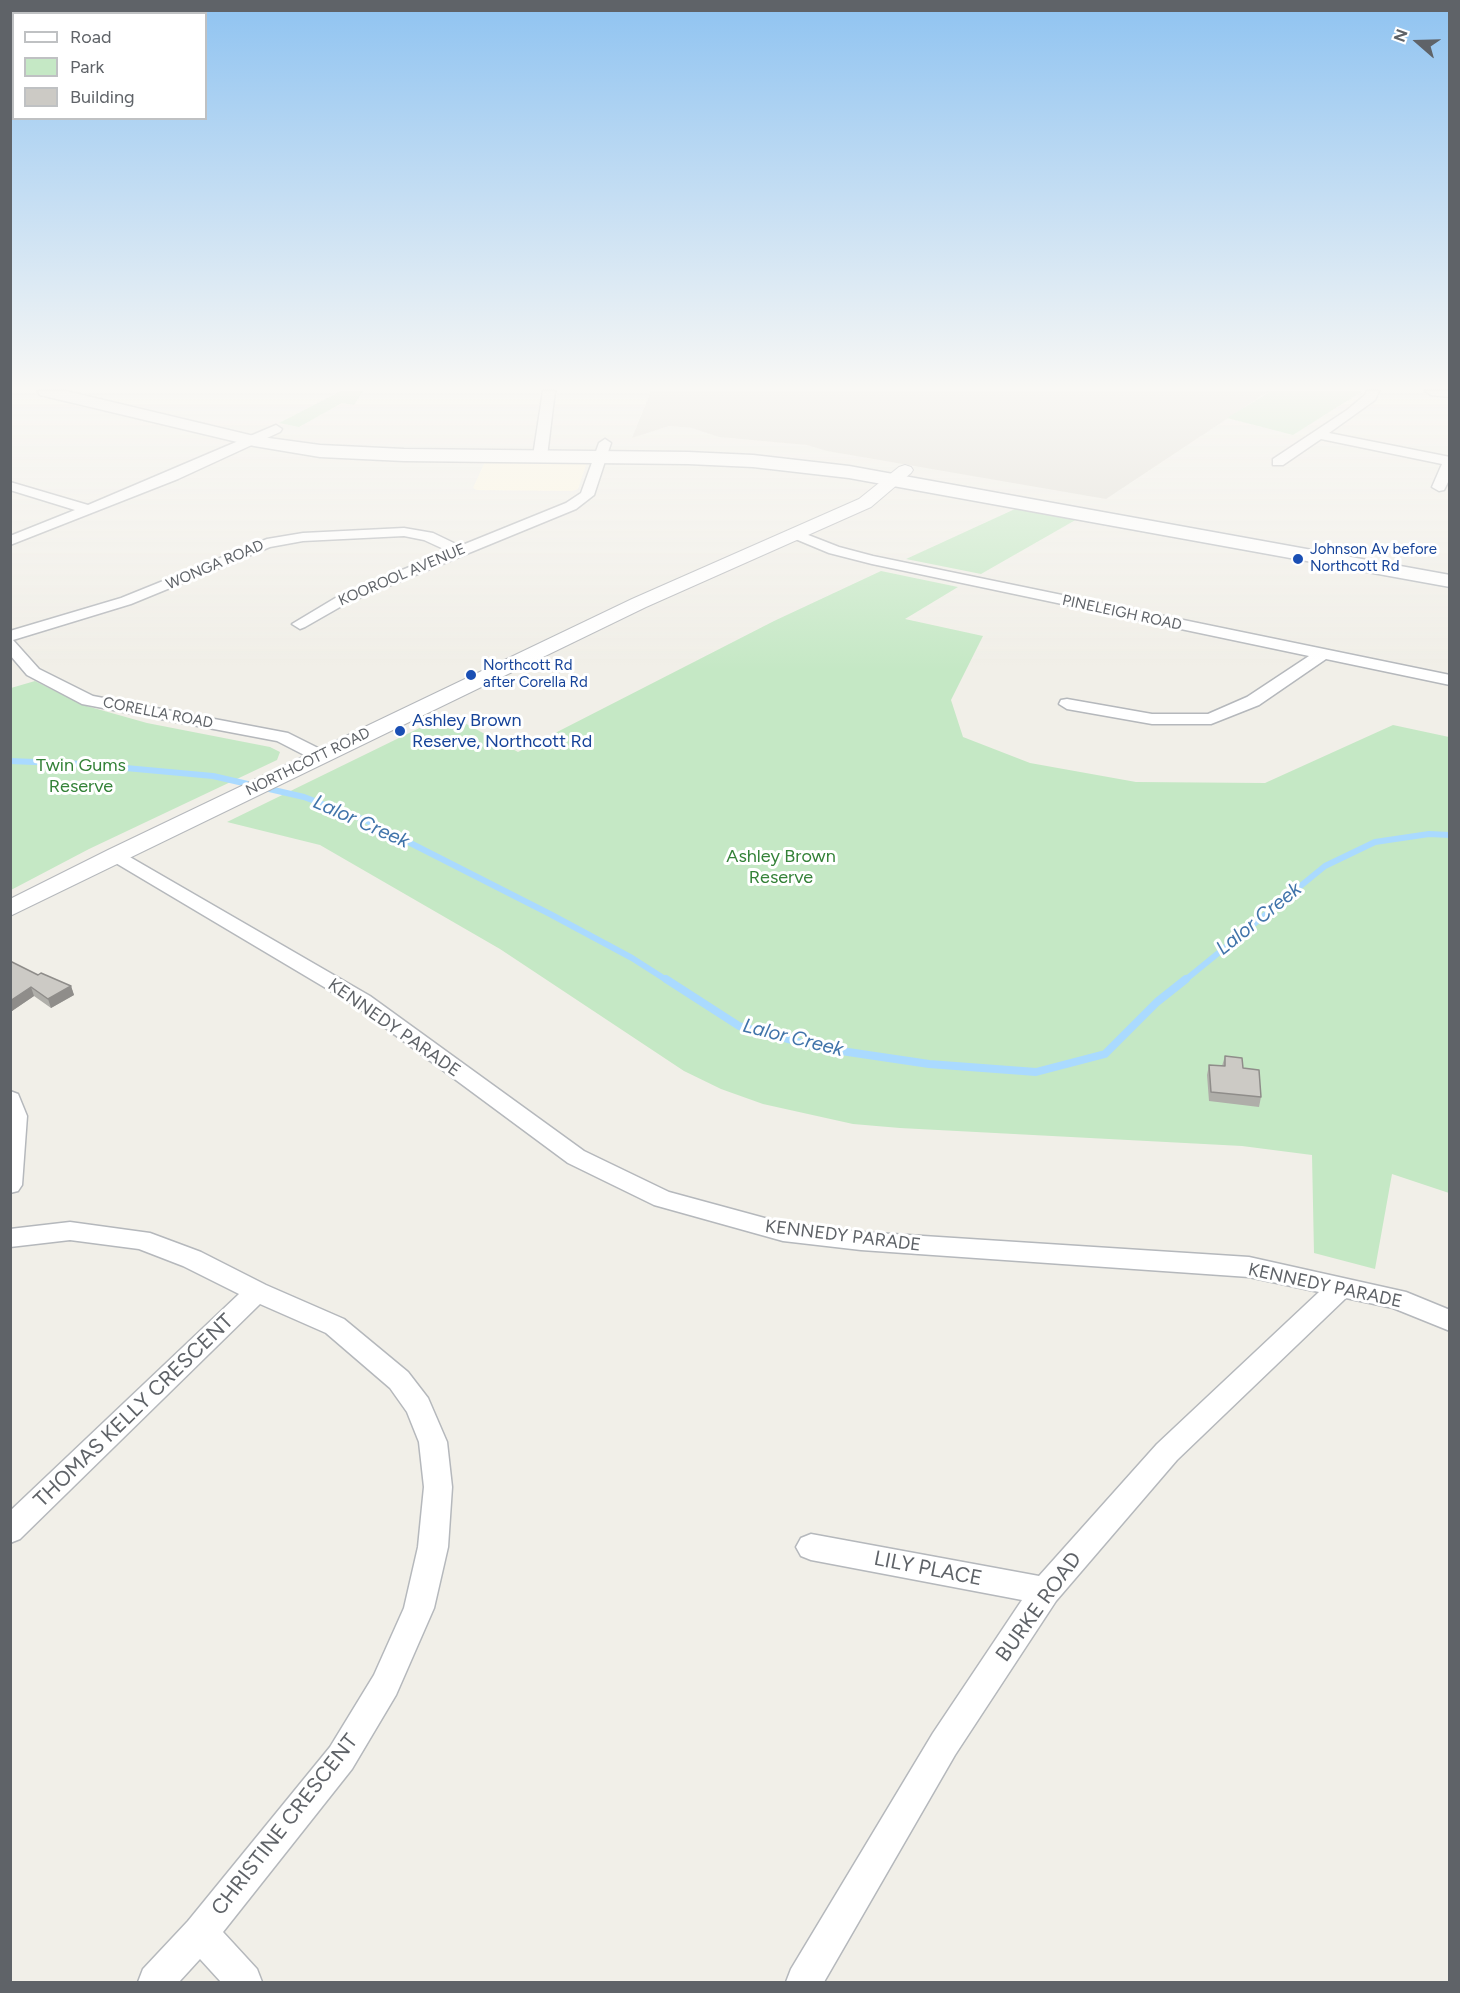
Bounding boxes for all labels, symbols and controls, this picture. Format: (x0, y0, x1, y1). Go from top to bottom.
legend (12, 12, 207, 120)
north arrow (1388, 12, 1448, 72)
text: Road (70, 26, 111, 48)
text: N (1390, 27, 1412, 45)
text: Park (70, 56, 104, 78)
text: Building (70, 86, 135, 108)
street label: WONGA ROAD (163, 536, 267, 594)
street label: KOOROOL AVENUE (336, 540, 468, 610)
place label: Johnson Av before Northcott Rd (1310, 541, 1437, 576)
marker: Johnson Av before Northcott Rd (1291, 552, 1305, 566)
street label: PINELEIGH ROAD (1061, 592, 1183, 634)
place label: Northcott Rd after Corella Rd (483, 657, 588, 692)
marker: Northcott Rd after Corella Rd (464, 668, 478, 682)
street label: CORELLA ROAD (101, 694, 215, 732)
place label: Ashley Brown Reserve, Northcott Rd (412, 710, 592, 752)
street label: NORTHCOTT ROAD (243, 724, 373, 800)
marker: Ashley Brown Reserve, Northcott Rd (393, 724, 407, 738)
park label: Twin Gums Reserve (36, 755, 126, 798)
water label: Lalor Creek (309, 790, 413, 854)
park label: Ashley Brown Reserve (726, 846, 836, 888)
water label: Lalor Creek (1212, 877, 1306, 961)
street label: KENNEDY PARADE (324, 974, 464, 1082)
water label: Lalor Creek (740, 1014, 846, 1062)
street label: KENNEDY PARADE (764, 1216, 922, 1256)
street label: KENNEDY PARADE (1246, 1259, 1404, 1313)
street label: THOMAS KELLY CRESCENT (29, 1309, 239, 1513)
street label: LILY PLACE (872, 1546, 984, 1592)
street label: BURKE ROAD (991, 1547, 1087, 1667)
street label: CHRISTINE CRESCENT (206, 1729, 364, 1921)

